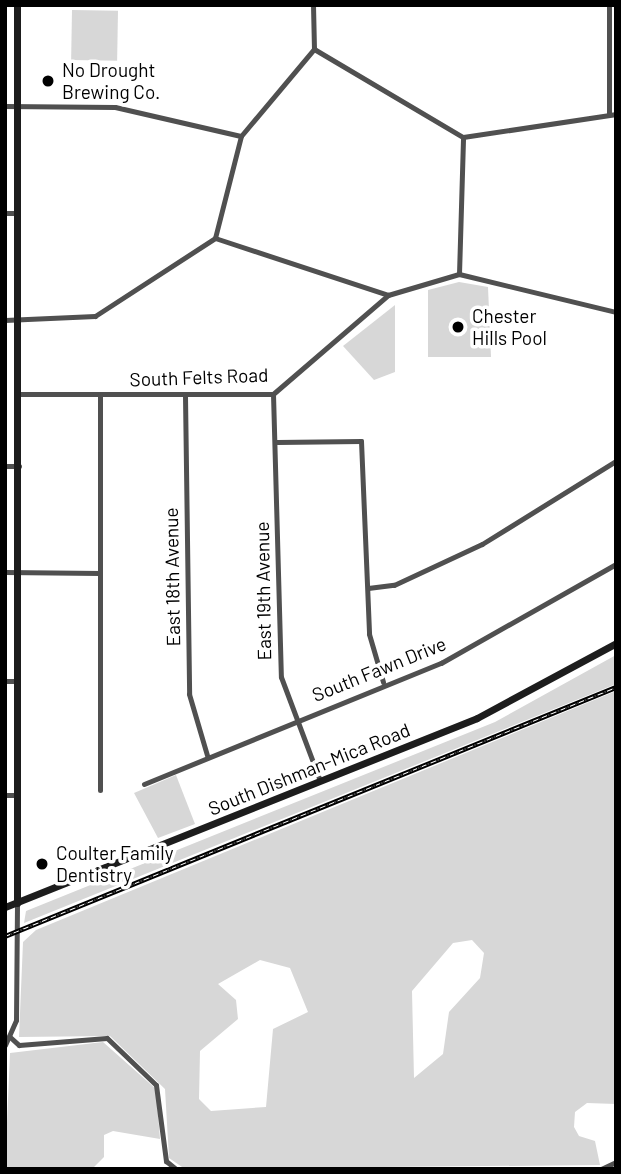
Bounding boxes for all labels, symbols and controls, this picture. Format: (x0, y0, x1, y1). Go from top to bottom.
place label: No Drought Brewing Co. (62, 59, 160, 103)
marker: No Drought Brewing Co. (40, 73, 56, 89)
place label: Chester Hills Pool (472, 305, 547, 349)
marker: Chester Hills Pool (450, 319, 466, 335)
street label: South Felts Road (129, 363, 269, 391)
street label: East 18th Avenue (159, 507, 185, 647)
street label: East 19th Avenue (250, 521, 276, 661)
street label: South Fawn Drive (309, 632, 449, 706)
street label: South Dishman-Mica Road (205, 718, 413, 820)
place label: Coulter Family Dentistry (56, 842, 173, 886)
marker: Coulter Family Dentistry (34, 856, 50, 872)

